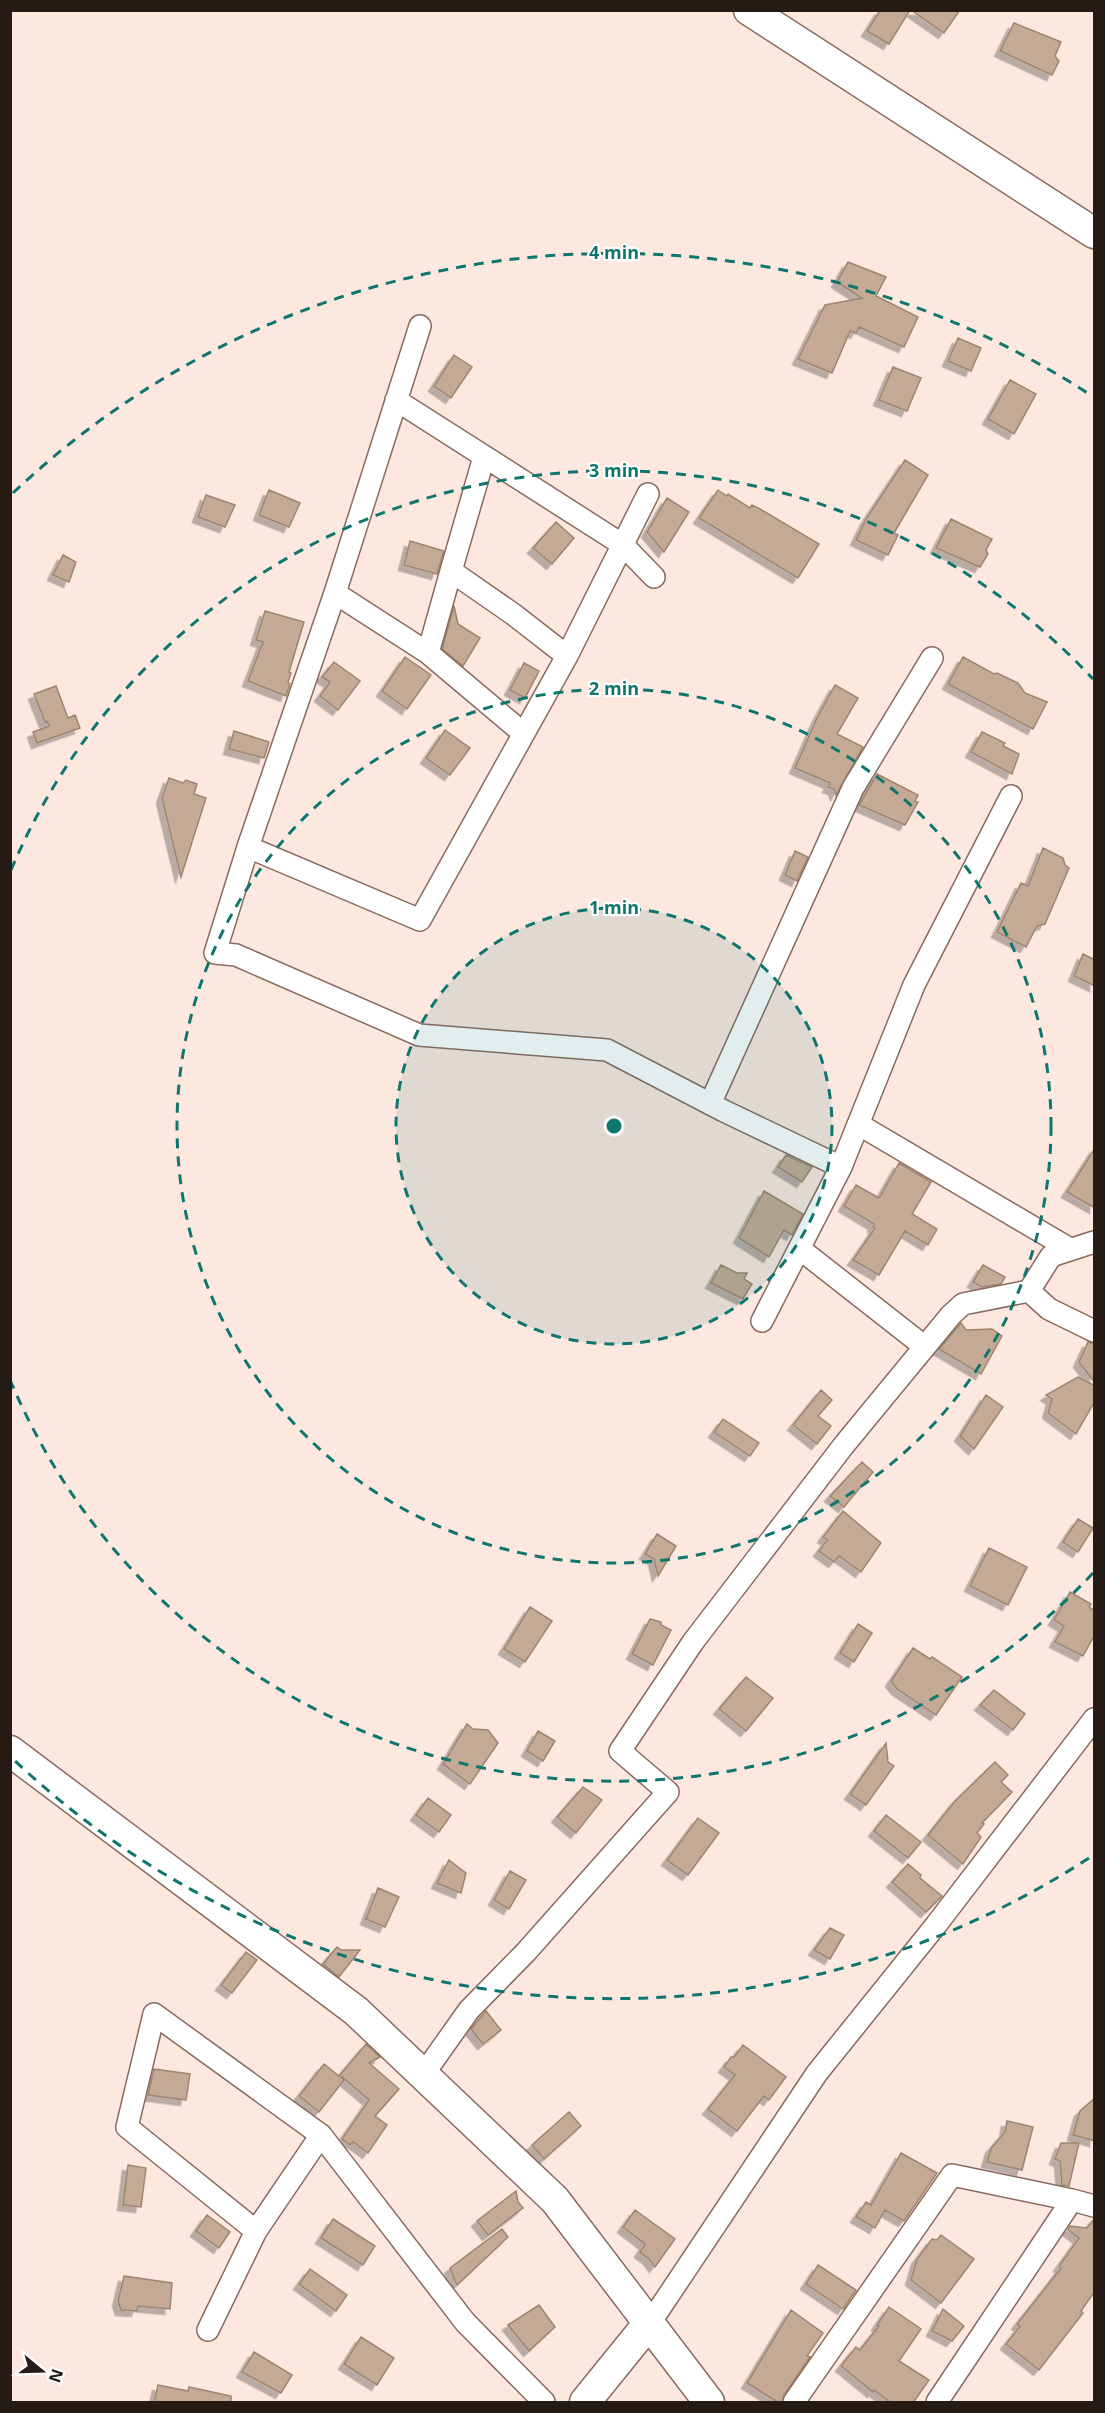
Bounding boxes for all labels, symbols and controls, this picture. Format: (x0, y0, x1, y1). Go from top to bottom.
text: 4 min (589, 240, 639, 264)
text: 3 min (589, 458, 639, 482)
text: 2 min (589, 676, 639, 700)
text: 1 min (589, 895, 639, 919)
centre of rings (604, 1116, 624, 1136)
north arrow (12, 2341, 72, 2401)
text: N (44, 2366, 69, 2386)

